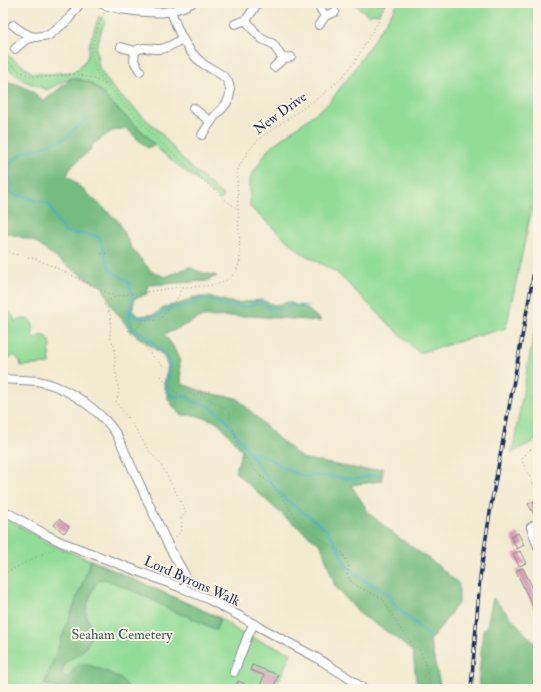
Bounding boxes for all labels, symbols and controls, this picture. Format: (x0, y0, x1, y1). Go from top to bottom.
street label: New Drive (250, 88, 310, 138)
street label: Lord Byrons Walk (141, 552, 243, 611)
park label: Seaham Cemetery (72, 626, 173, 644)

